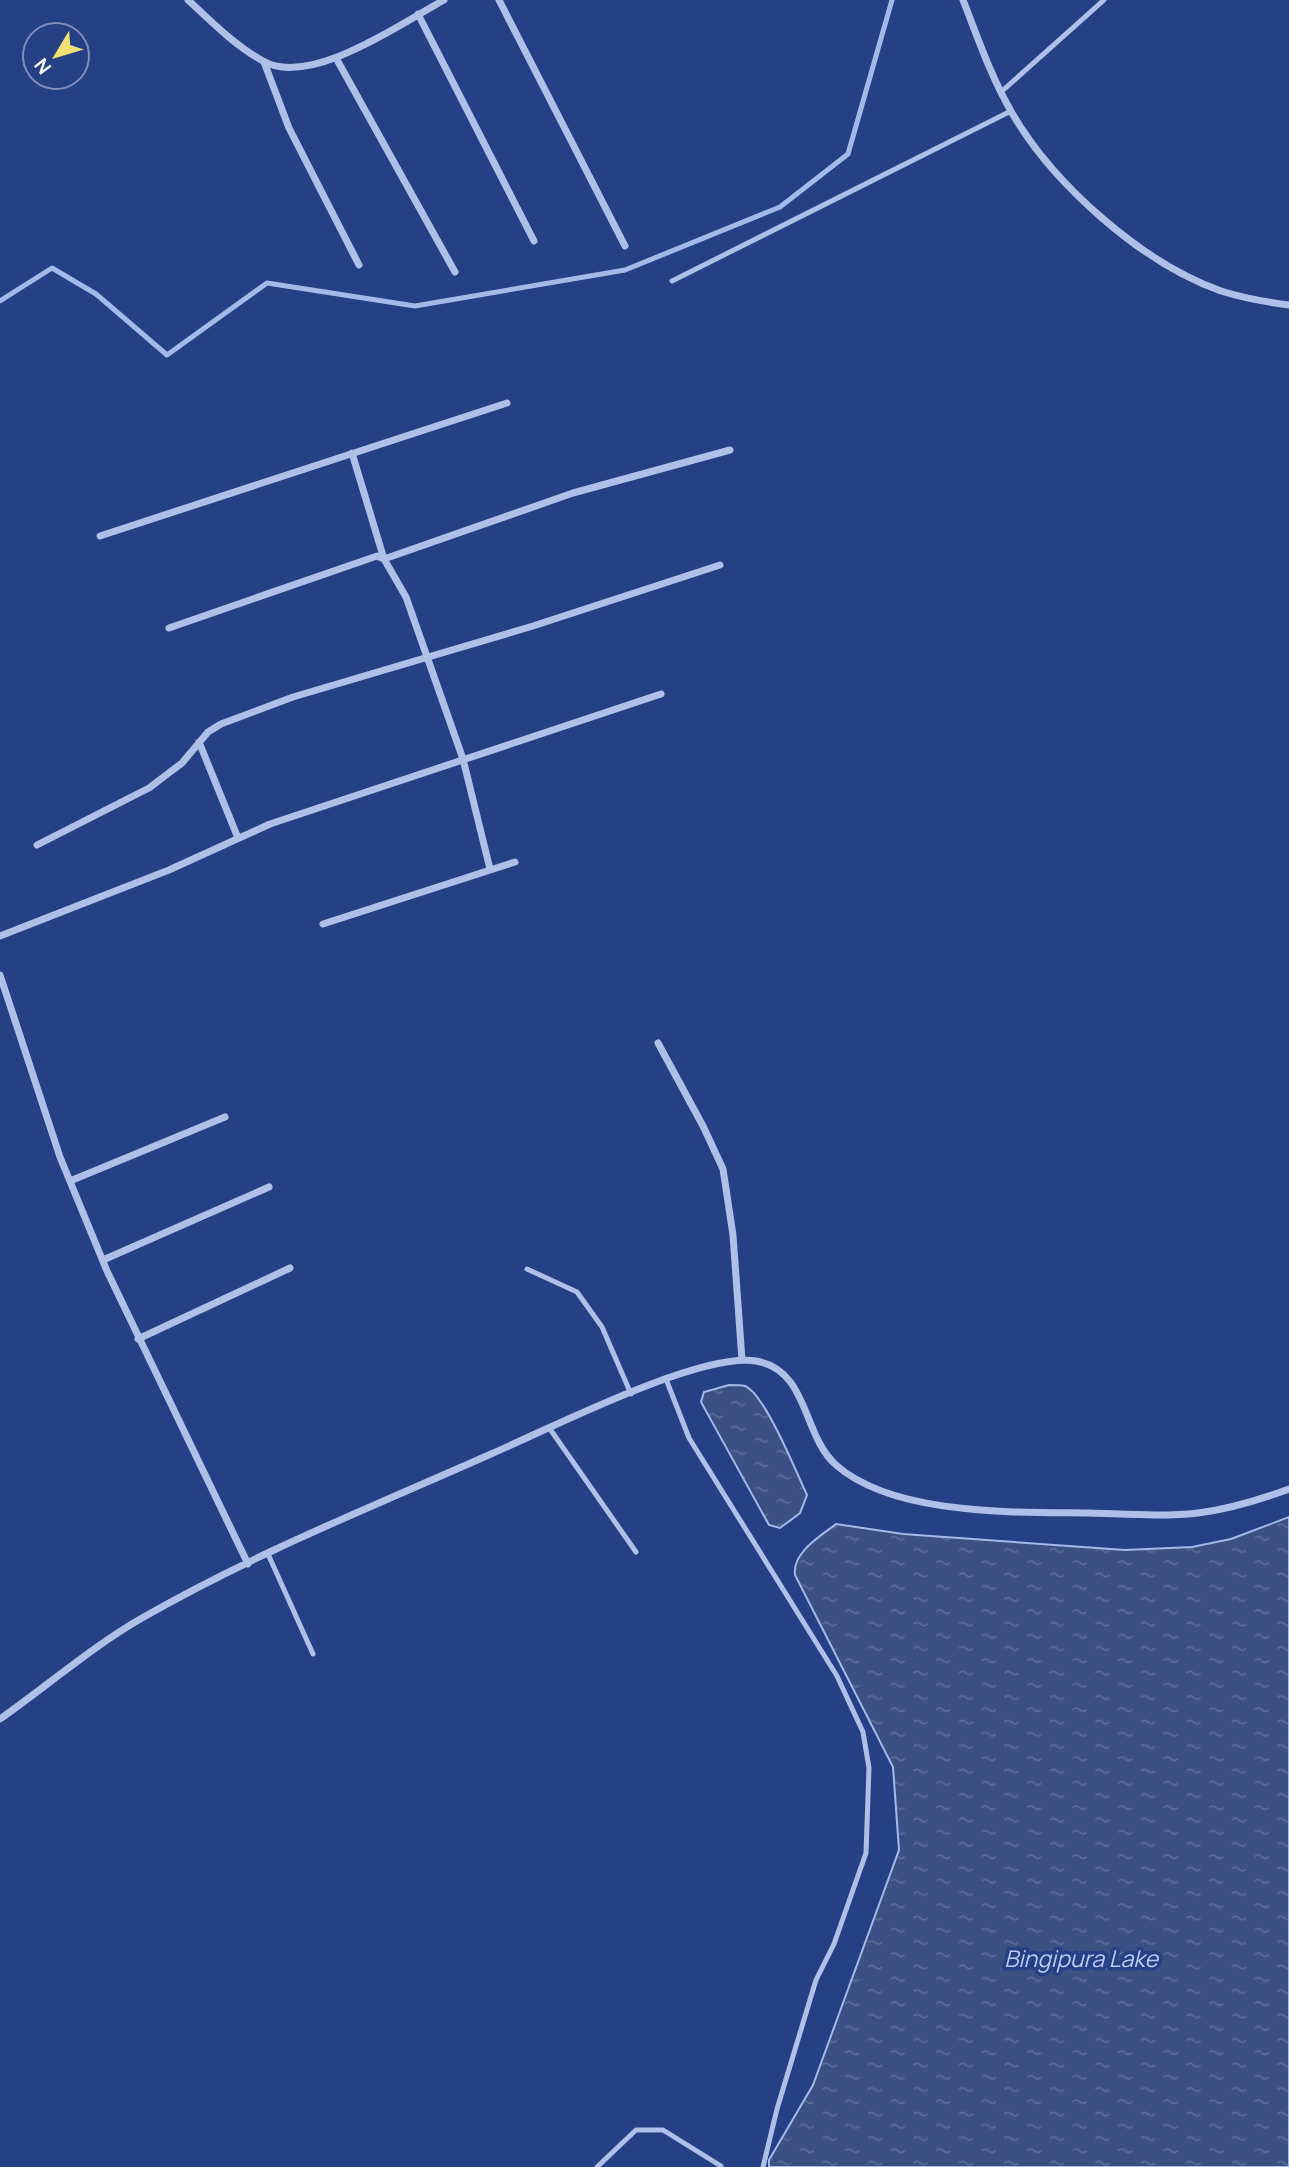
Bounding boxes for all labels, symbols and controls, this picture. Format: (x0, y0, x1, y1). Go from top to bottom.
north arrow (21, 21, 91, 91)
text: N (28, 53, 57, 80)
water label: Bingipura Lake (1004, 1942, 1159, 1974)

